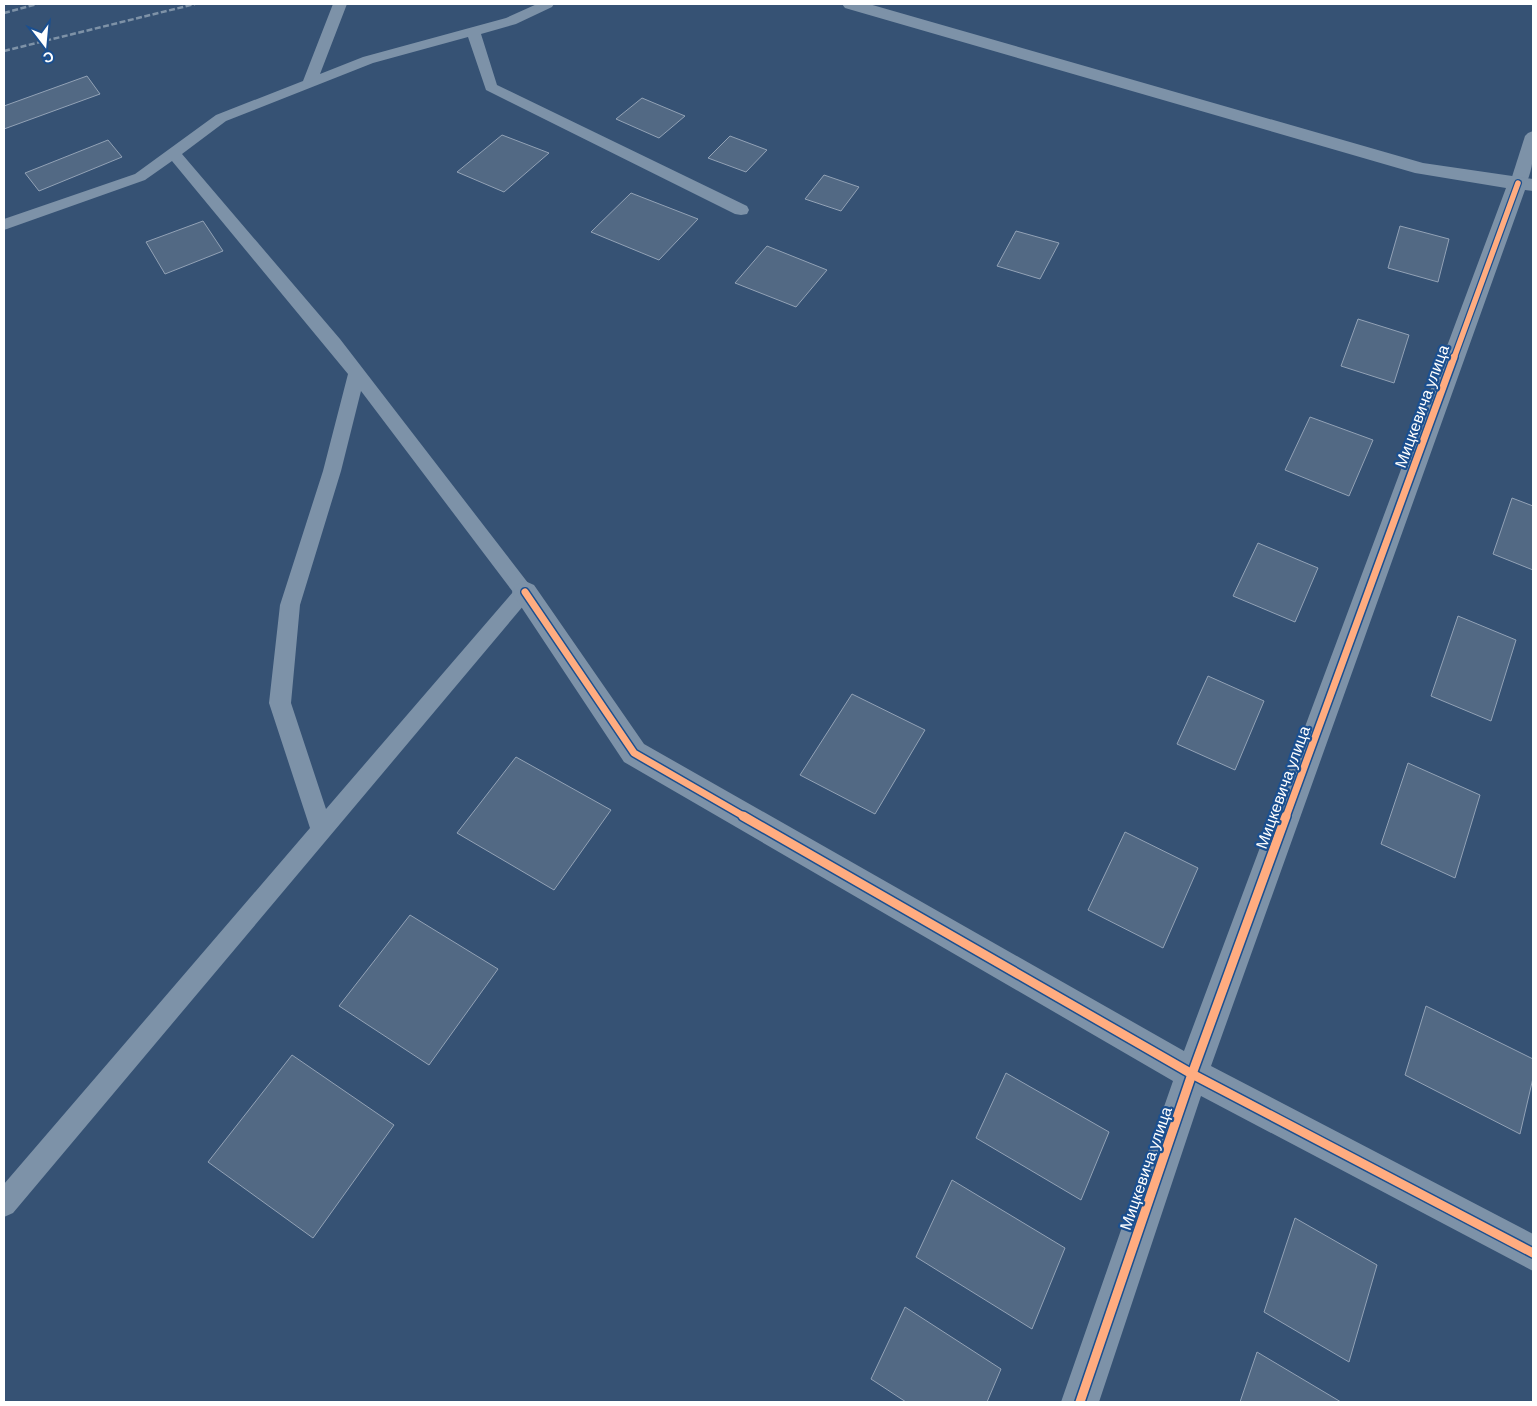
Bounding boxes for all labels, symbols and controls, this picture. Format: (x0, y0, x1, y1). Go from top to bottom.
north arrow (20, 20, 70, 70)
text: С (42, 48, 56, 68)
street label: Мицкевича улица (1390, 342, 1452, 470)
street label: Мицкевича улица (1251, 723, 1313, 851)
street label: Мицкевича улица (1115, 1104, 1175, 1232)

